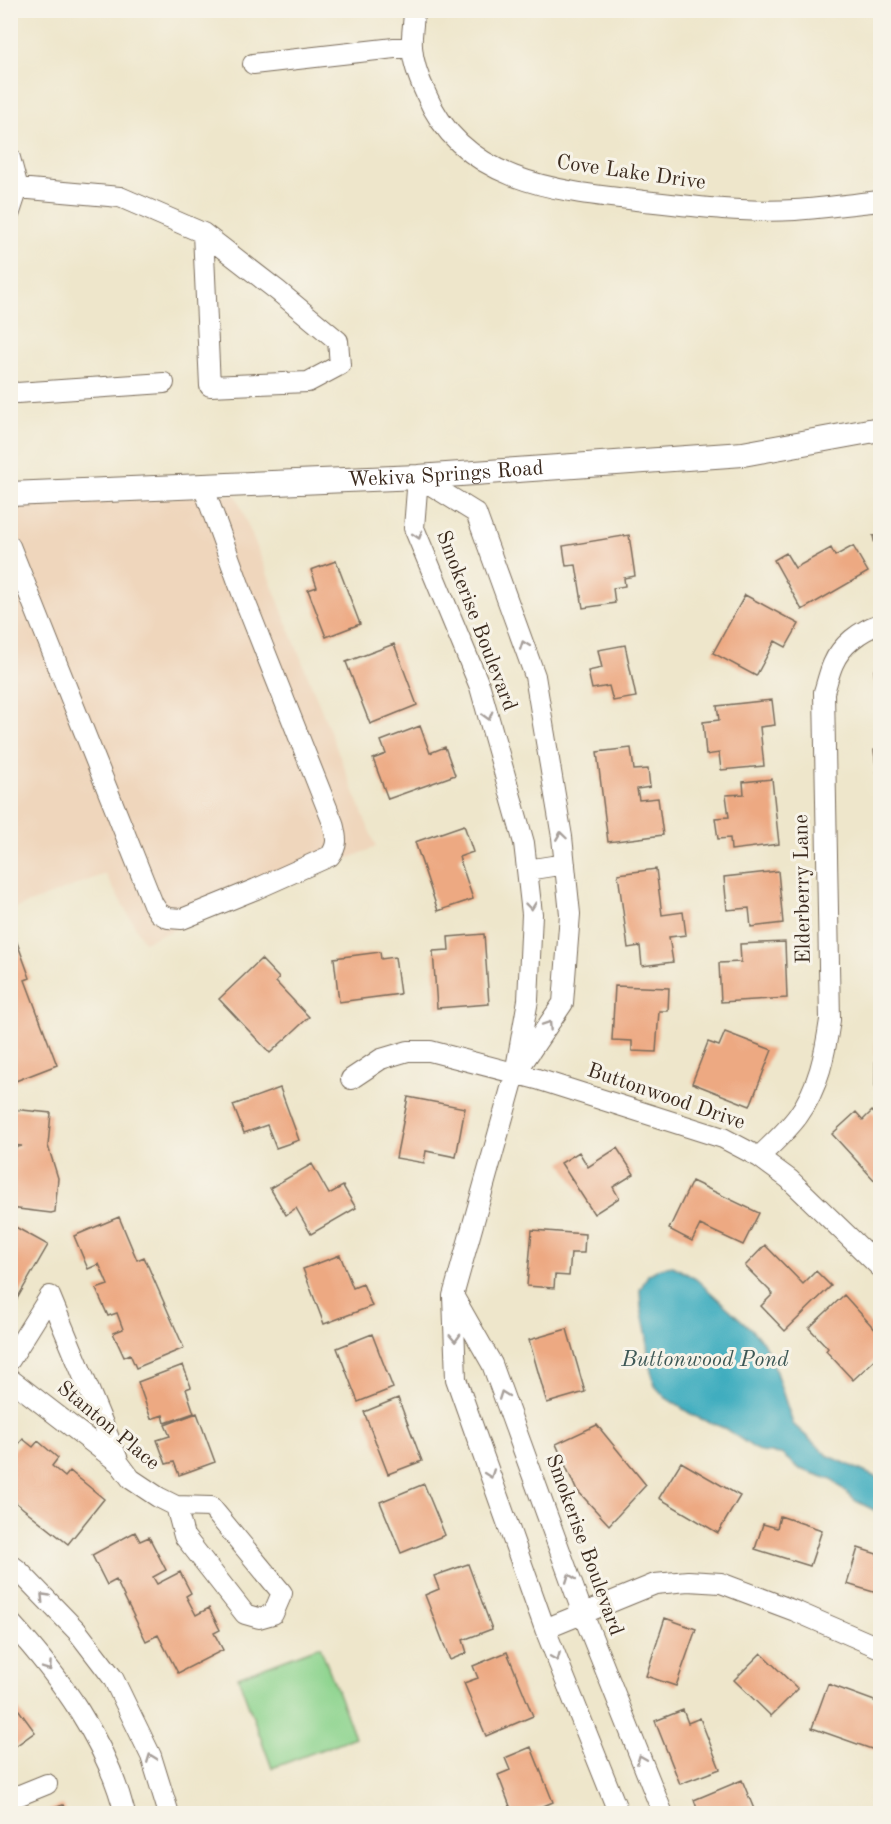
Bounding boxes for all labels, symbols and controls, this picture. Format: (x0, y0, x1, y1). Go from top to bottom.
street label: Cove Lake Drive (555, 152, 707, 194)
street label: Wekiva Springs Road (347, 458, 544, 490)
street label: Smokerise Boulevard (432, 528, 520, 714)
one-way arrow (411, 529, 423, 539)
one-way arrow (518, 640, 531, 651)
one-way arrow (481, 710, 493, 721)
street label: Elderberry Lane (791, 814, 815, 964)
one-way arrow (556, 831, 568, 840)
one-way arrow (524, 901, 537, 910)
one-way arrow (541, 1021, 552, 1032)
street label: Buttonwood Drive (584, 1060, 748, 1134)
one-way arrow (448, 1333, 461, 1342)
water label: Buttonwood Pond (620, 1349, 789, 1371)
street label: Stanton Place (53, 1377, 163, 1475)
one-way arrow (497, 1390, 510, 1400)
street label: Smokerise Boulevard (541, 1451, 627, 1639)
one-way arrow (482, 1468, 495, 1479)
one-way arrow (564, 1573, 577, 1584)
one-way arrow (41, 1593, 52, 1604)
one-way arrow (549, 1651, 562, 1662)
one-way arrow (41, 1661, 53, 1671)
one-way arrow (146, 1753, 158, 1764)
one-way arrow (636, 1754, 648, 1765)

